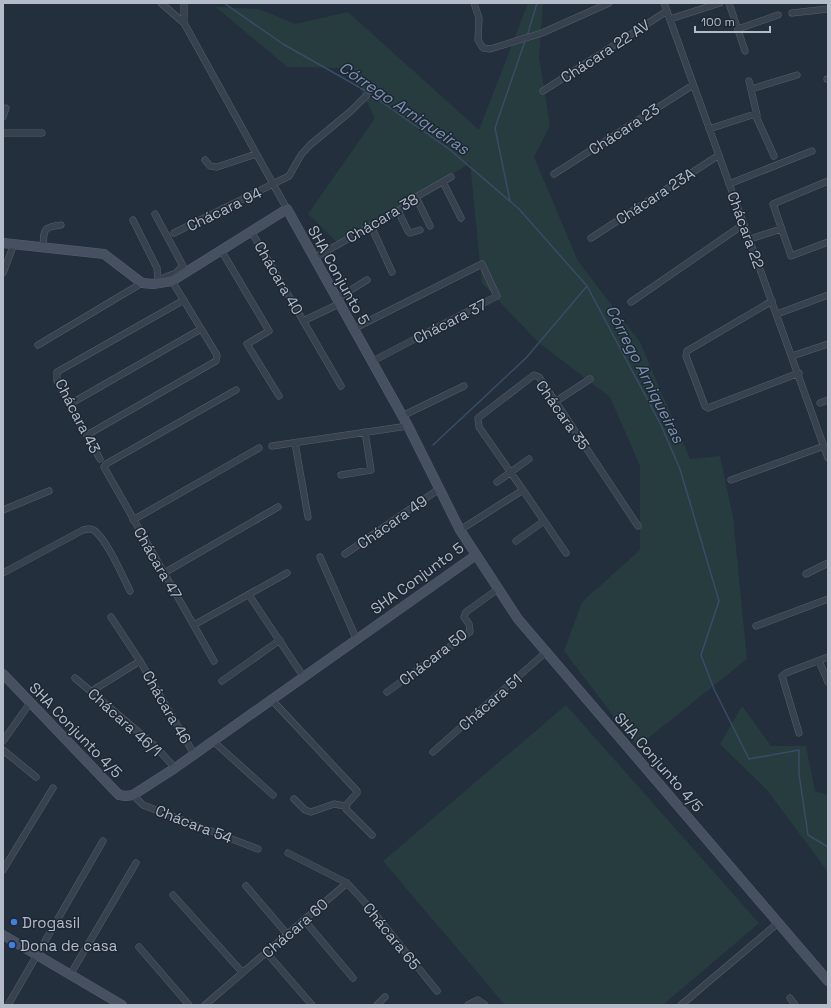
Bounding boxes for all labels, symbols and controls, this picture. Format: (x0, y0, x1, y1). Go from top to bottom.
scale bar (695, 8, 770, 34)
text: 100 m (701, 14, 735, 30)
street label: Chácara 22 AV (557, 15, 653, 87)
water label: Córrego Arniqueiras (335, 57, 473, 160)
street label: Chácara 23 (585, 99, 663, 159)
street label: Chácara 23A (612, 163, 698, 229)
street label: Chácara 94 (183, 183, 265, 235)
street label: Chácara 38 (342, 189, 422, 247)
street label: Chácara 22 (723, 189, 769, 271)
street label: SHA Conjunto 5 (304, 222, 374, 328)
street label: Chácara 40 (250, 238, 308, 318)
street label: Chácara 37 (410, 294, 490, 348)
water label: Córrego Arniqueiras (601, 301, 689, 447)
street label: Chácara 43 (51, 376, 105, 456)
street label: Chácara 35 (532, 376, 594, 454)
street label: Chácara 49 (353, 491, 431, 553)
street label: Chácara 47 (130, 524, 186, 602)
street label: SHA Conjunto 5 (367, 538, 467, 618)
street label: Chácara 50 (395, 624, 471, 690)
street label: Chácara 46 (138, 667, 196, 747)
street label: Chácara 51 (454, 669, 526, 735)
street label: SHA Conjunto 4/5 (25, 678, 127, 782)
street label: Chácara 46/1 (84, 684, 166, 760)
street label: SHA Conjunto 4/5 (611, 708, 707, 816)
street label: Chácara 54 (153, 801, 235, 847)
street label: Chácara 60 (258, 894, 332, 962)
street label: Chácara 65 (359, 899, 425, 973)
place label: Drogasil (22, 913, 80, 932)
marker: Drogasil (9, 917, 19, 927)
place label: Dona de casa (20, 936, 118, 955)
marker: Dona de casa (7, 940, 17, 950)

